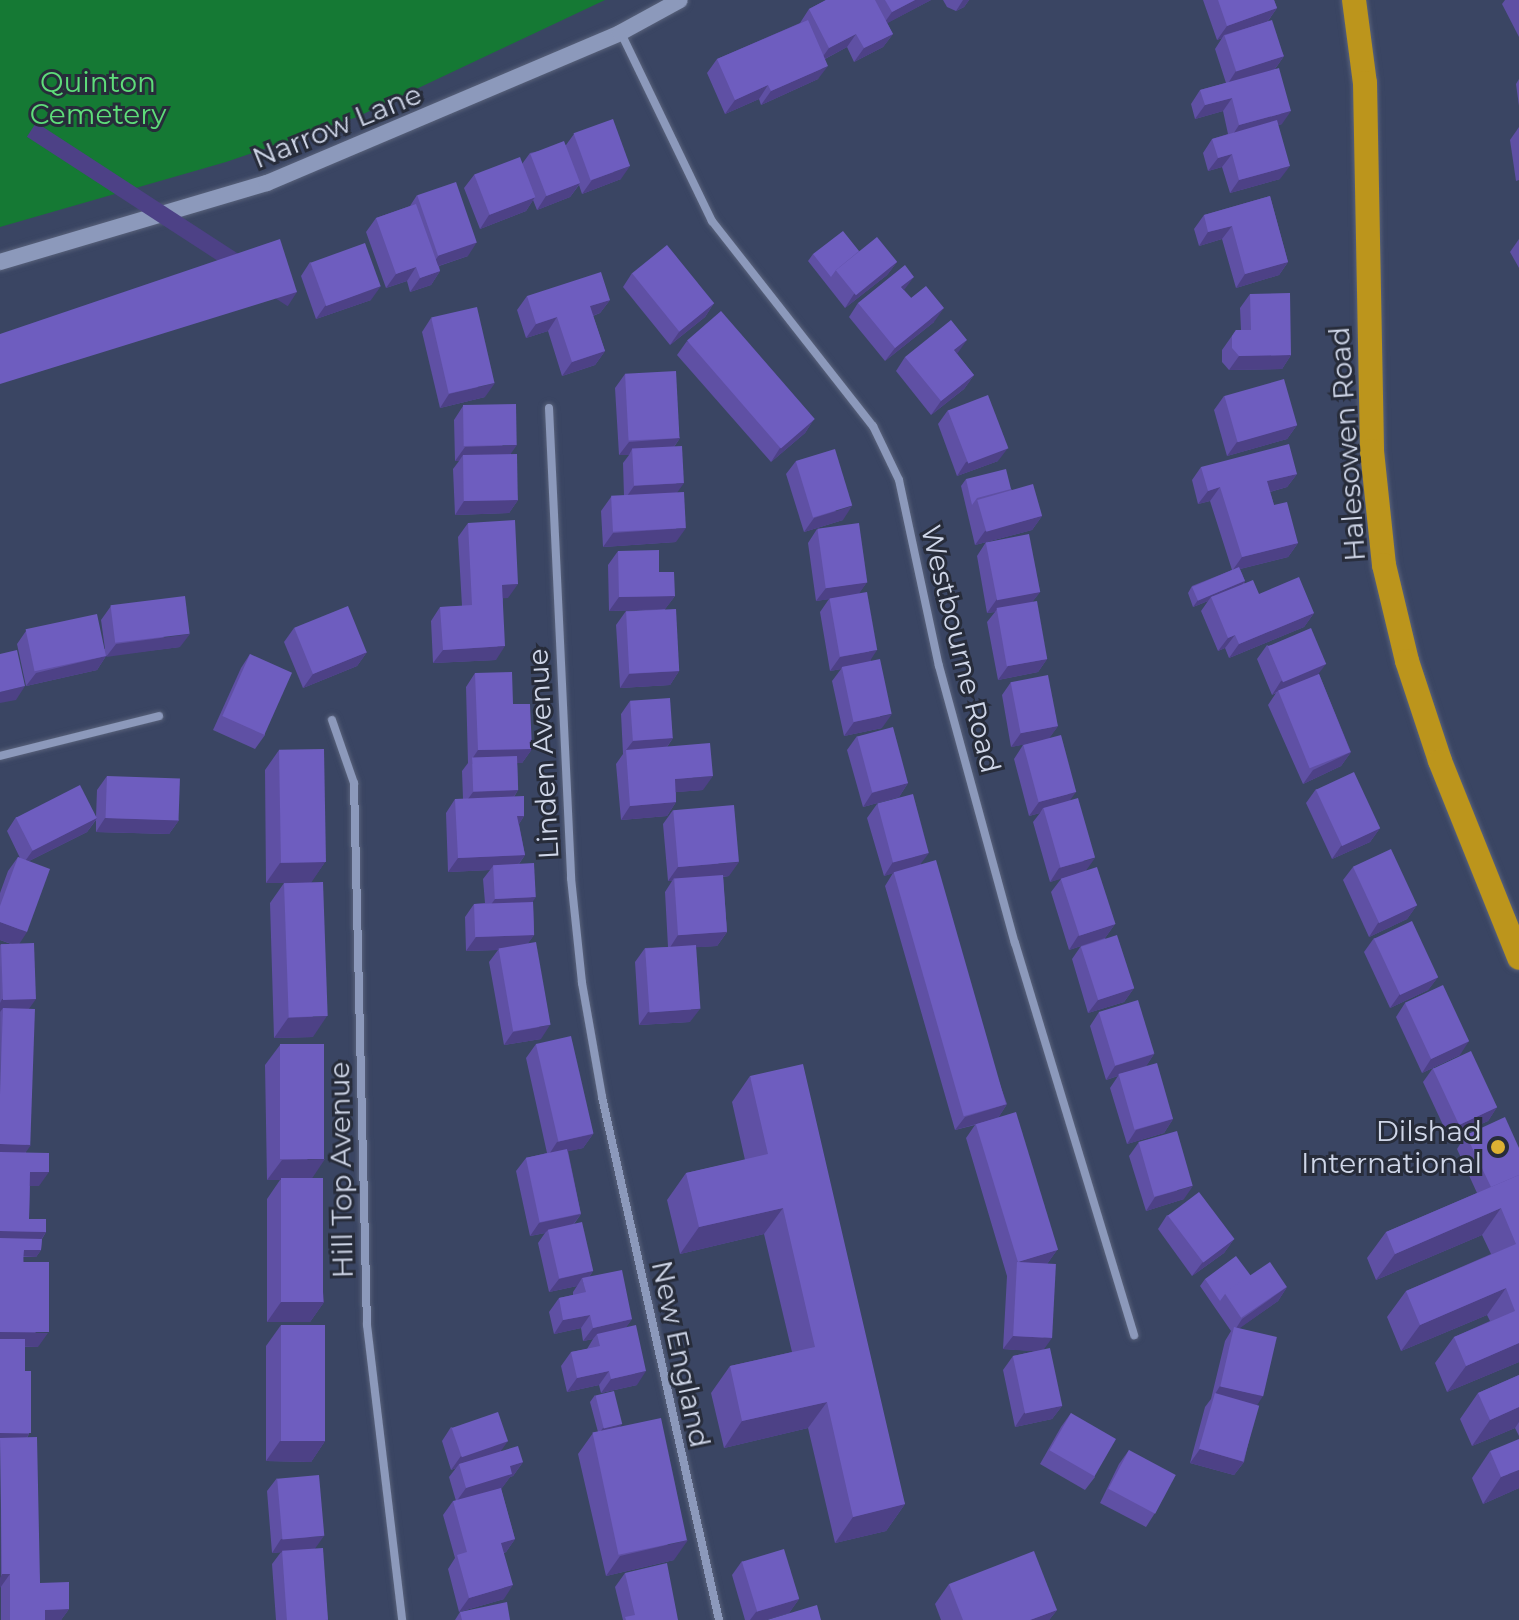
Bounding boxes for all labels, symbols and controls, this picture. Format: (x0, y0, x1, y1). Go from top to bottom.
park label: Quinton Cemetery (30, 65, 166, 131)
street label: Narrow Lane (248, 77, 426, 175)
street label: Halesowen Road (1322, 326, 1372, 562)
street label: Westbourne Road (914, 522, 1008, 776)
street label: Linden Avenue (521, 648, 565, 860)
street label: Hill Top Avenue (322, 1061, 360, 1279)
place label: Dilshad International (1301, 1114, 1482, 1180)
marker: Dilshad International (1489, 1138, 1507, 1156)
street label: New England (645, 1258, 717, 1450)

